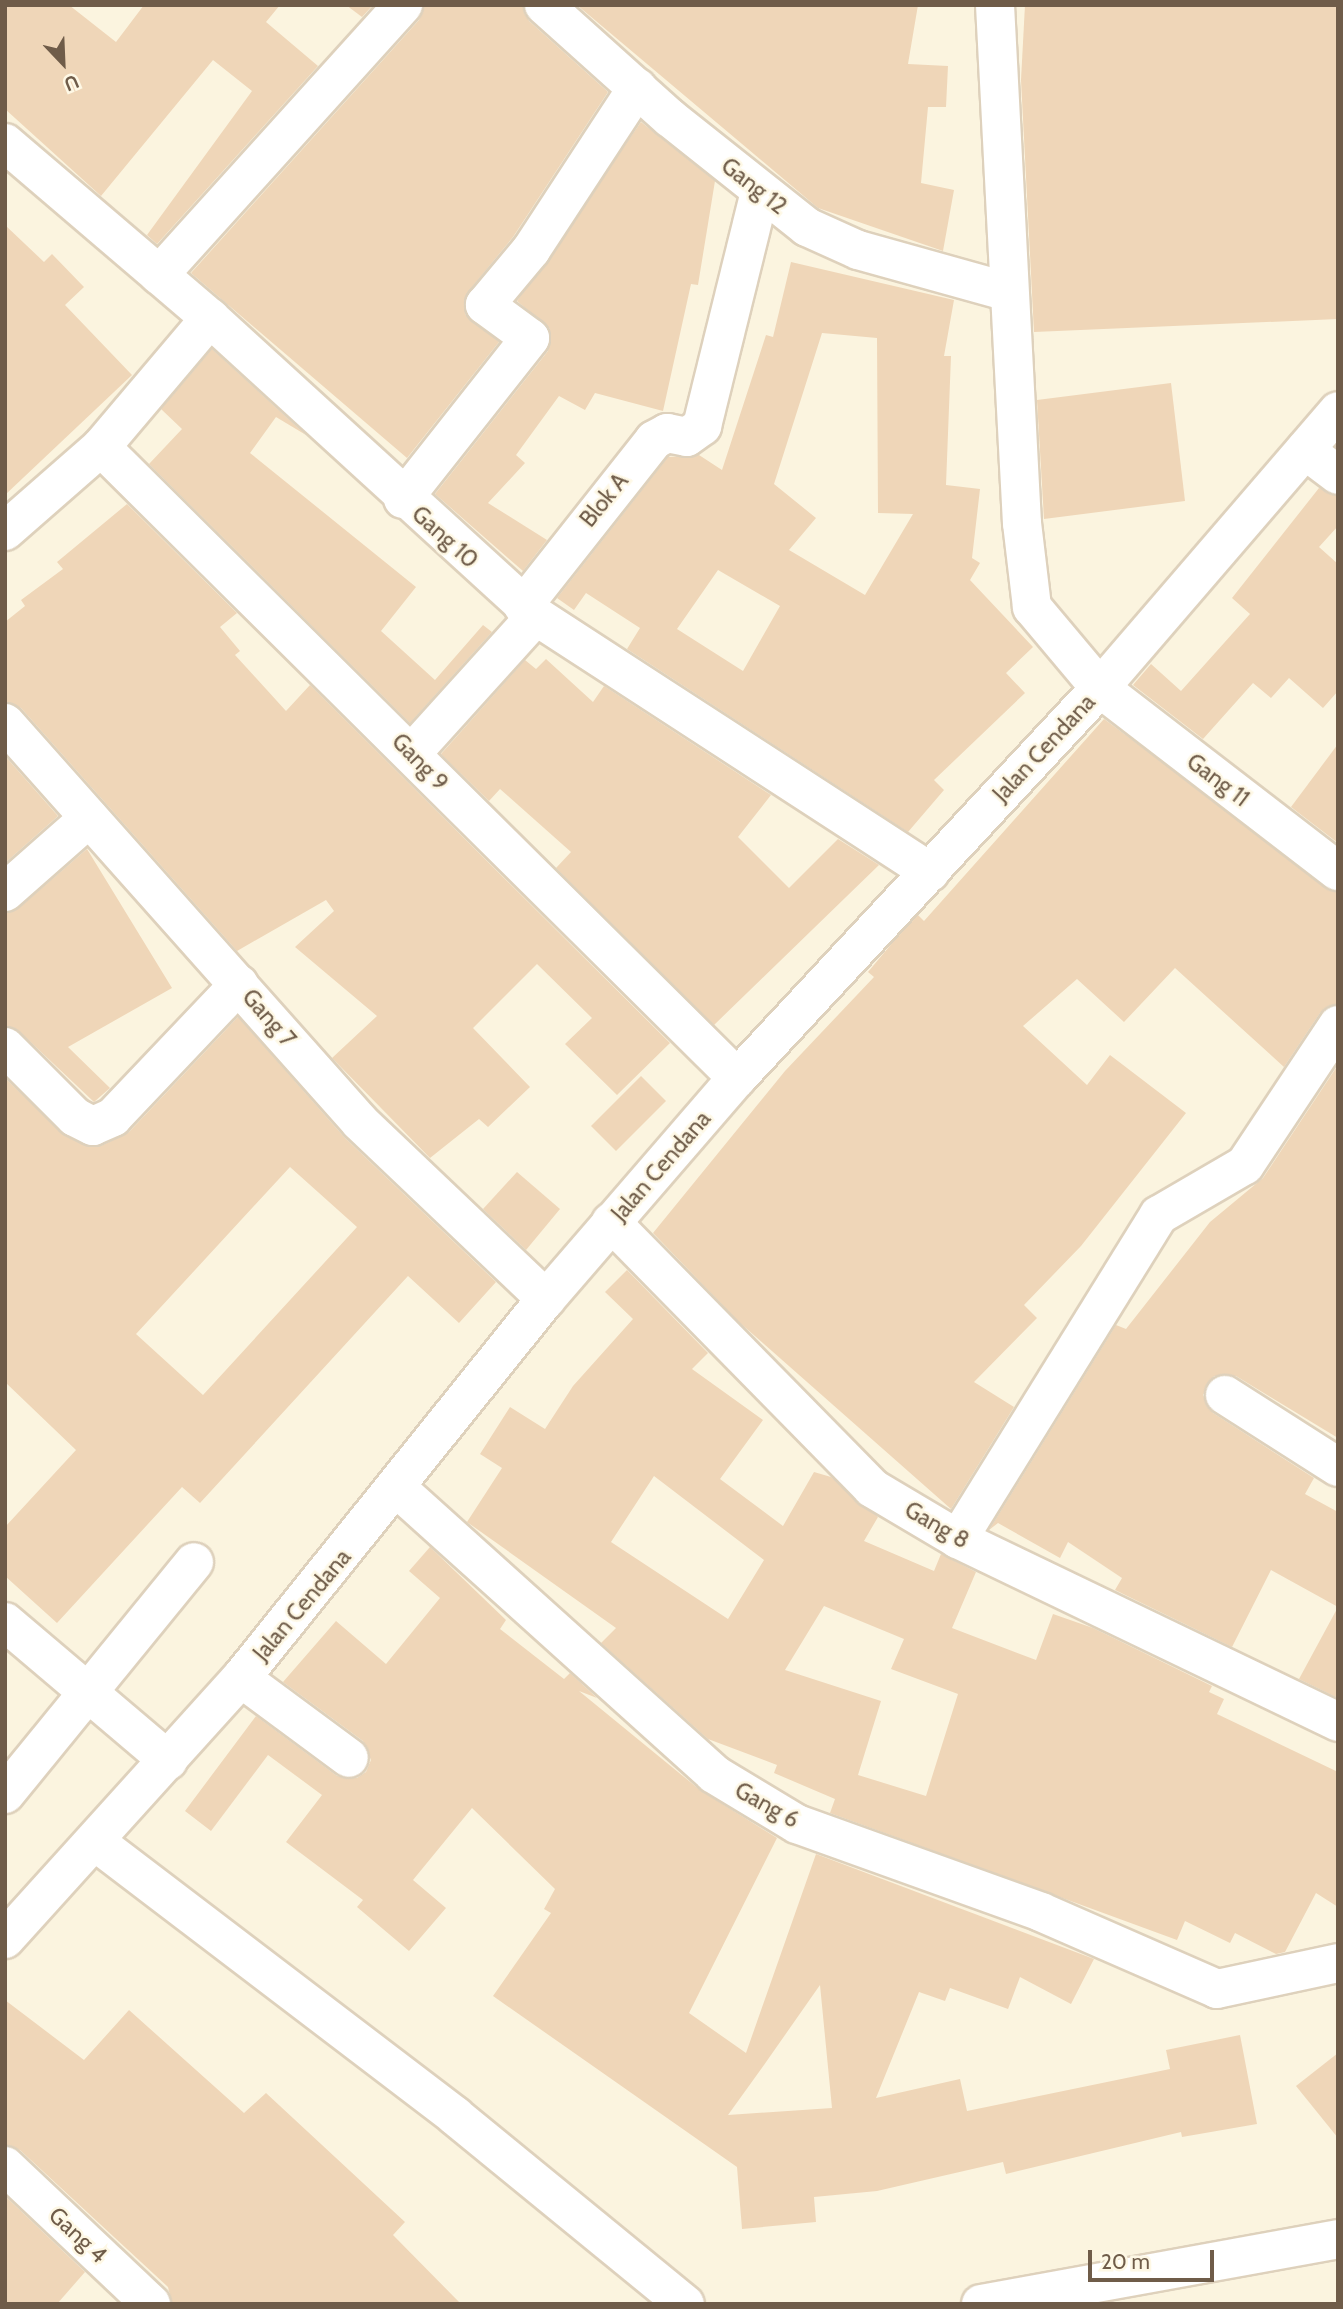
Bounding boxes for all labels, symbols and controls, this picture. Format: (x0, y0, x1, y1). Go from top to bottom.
north arrow (28, 28, 98, 98)
text: U (61, 70, 82, 96)
street label: Gang 12 (716, 152, 792, 220)
street label: Blok A (574, 468, 634, 532)
street label: Gang 10 (406, 500, 484, 574)
street label: Jalan Cendana (987, 688, 1101, 808)
street label: Gang 9 (386, 728, 454, 796)
street label: Gang 11 (1181, 748, 1255, 812)
street label: Gang 7 (236, 983, 302, 1053)
street label: Jalan Cendana (606, 1105, 716, 1227)
street label: Gang 8 (900, 1496, 974, 1554)
street label: Jalan Cendana (247, 1544, 357, 1666)
street label: Gang 6 (730, 1776, 804, 1834)
street label: Gang 4 (43, 2201, 113, 2269)
scale bar (1091, 2236, 1217, 2280)
text: 20 m (1101, 2249, 1150, 2274)

